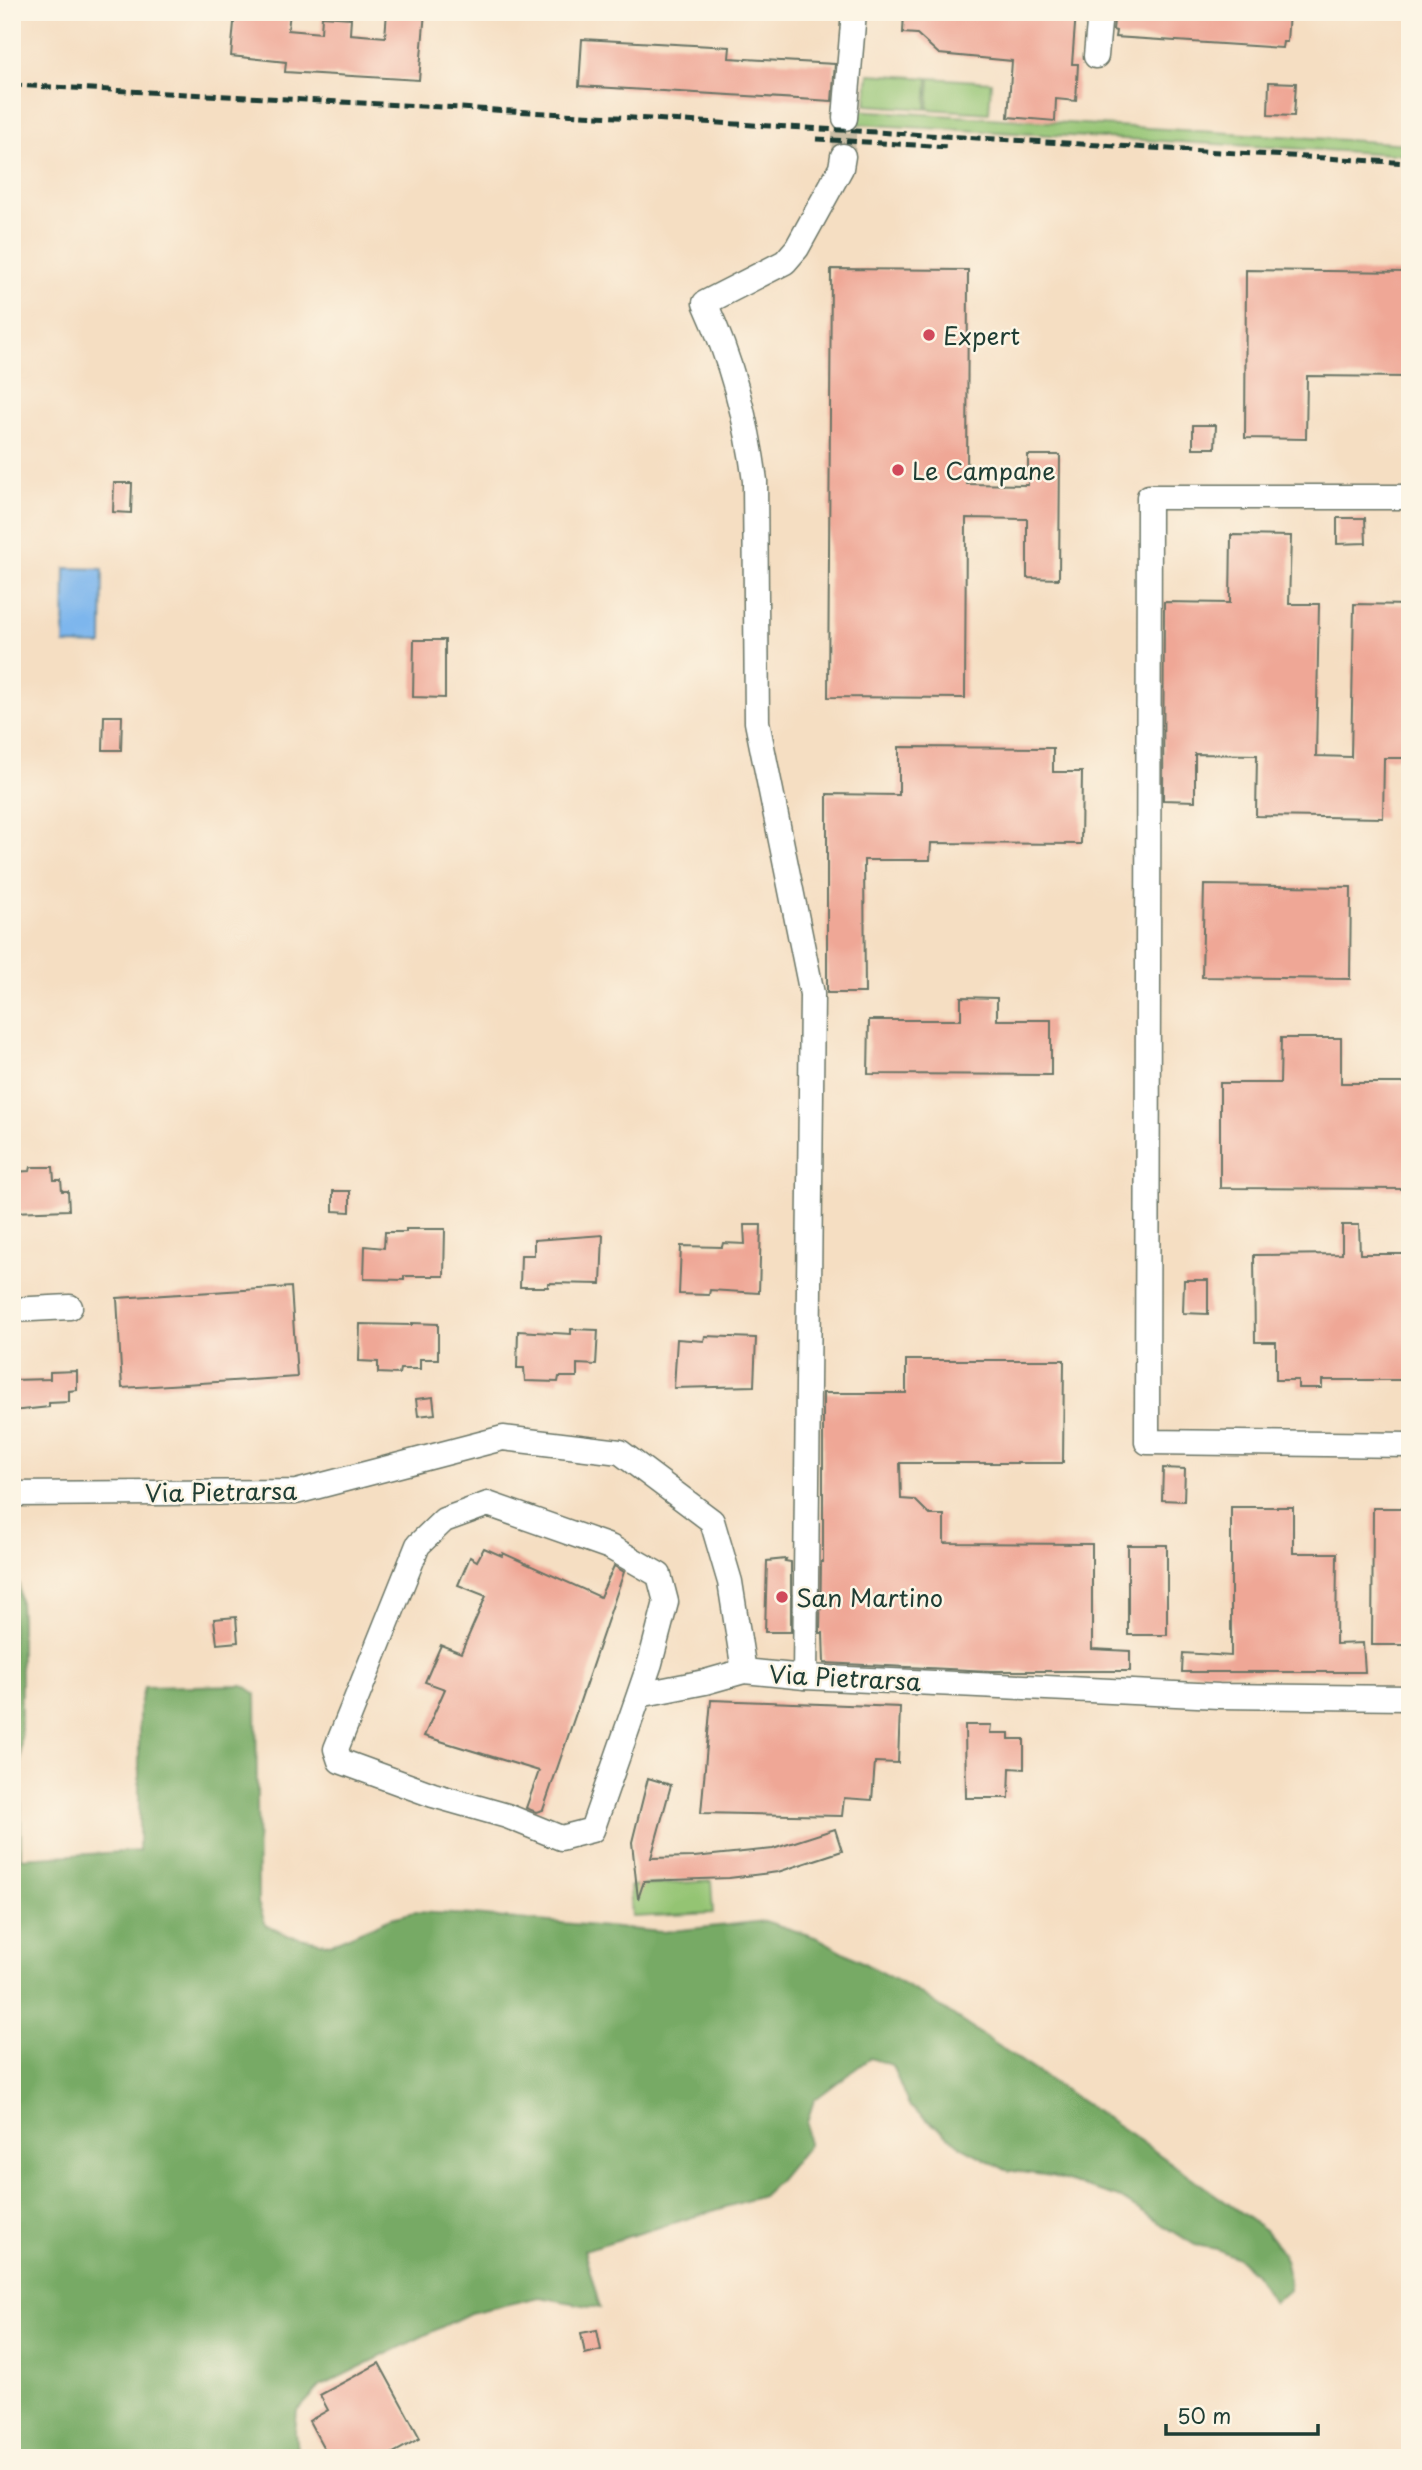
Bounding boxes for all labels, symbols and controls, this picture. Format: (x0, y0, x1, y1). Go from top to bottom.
place label: Expert (943, 317, 1020, 353)
marker: Expert (921, 327, 937, 343)
place label: Le Campane (912, 452, 1056, 488)
marker: Le Campane (890, 462, 906, 478)
street label: Via Pietrarsa (145, 1472, 297, 1510)
place label: San Martino (796, 1579, 943, 1615)
marker: San Martino (774, 1589, 790, 1605)
street label: Via Pietrarsa (768, 1655, 922, 1699)
scale bar (1166, 2393, 1319, 2437)
text: 50 m (1177, 2399, 1231, 2431)

